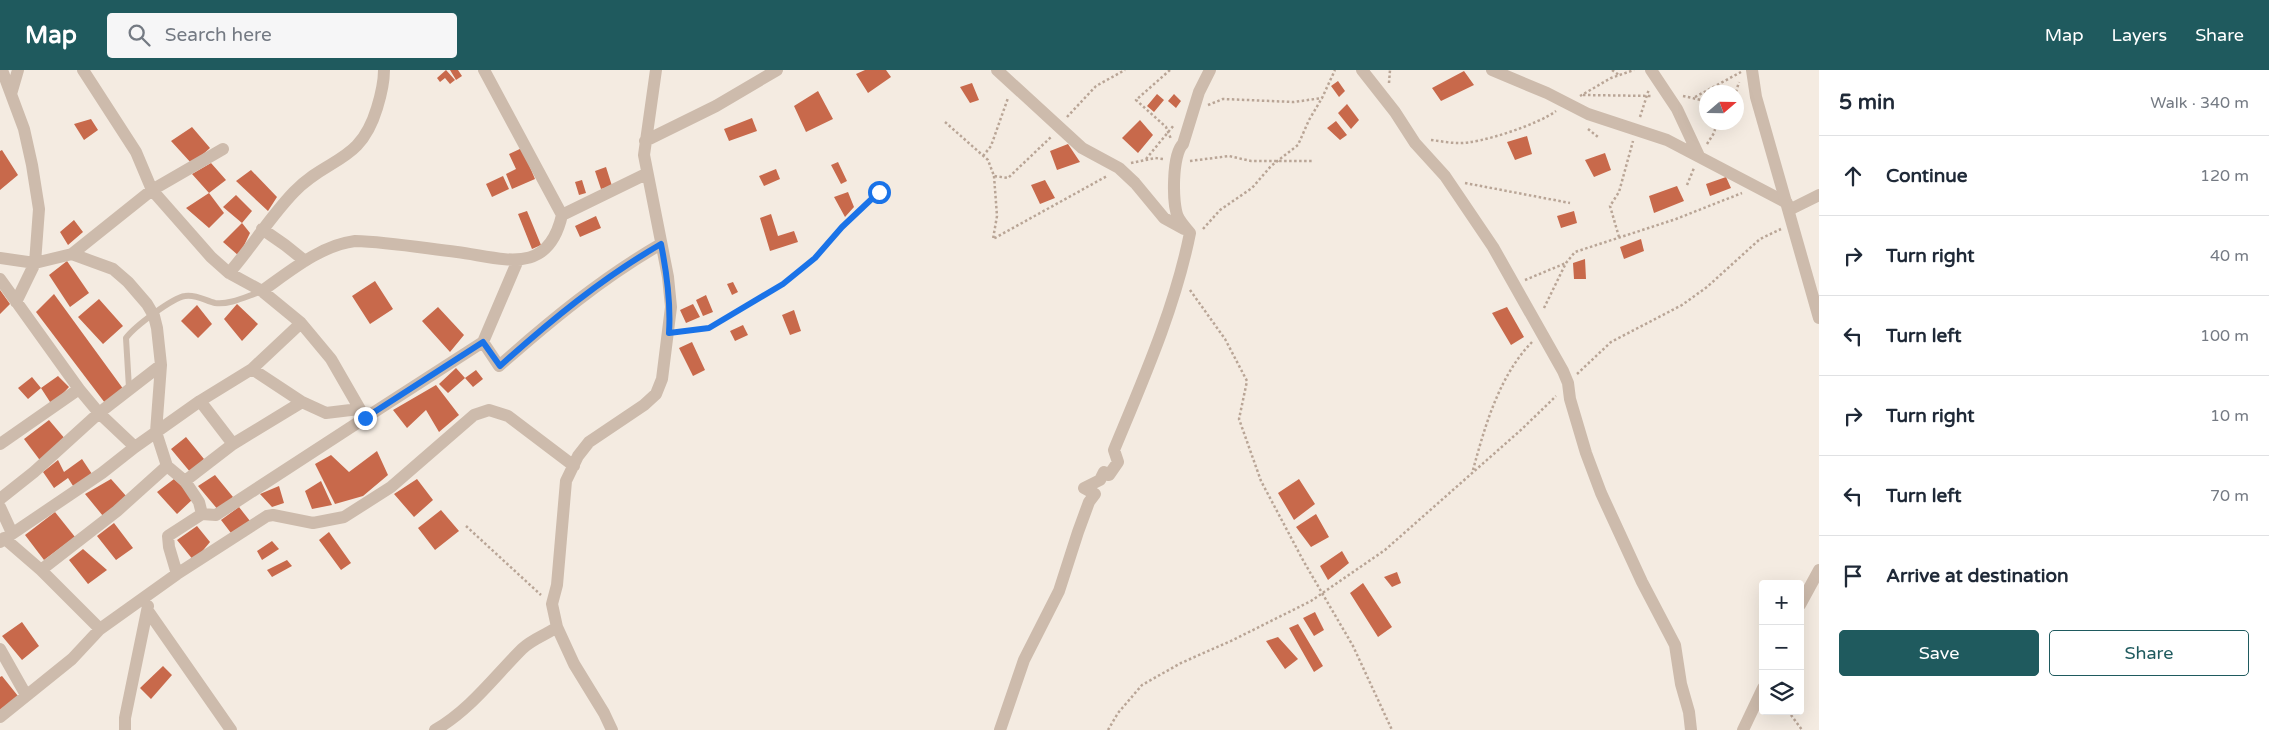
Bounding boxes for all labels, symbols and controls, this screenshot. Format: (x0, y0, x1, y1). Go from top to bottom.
search box (107, 13, 457, 58)
text: Map (25, 21, 77, 50)
icon: search (125, 21, 153, 49)
text: Search here (165, 24, 272, 46)
text: Map (2045, 24, 2084, 46)
text: Layers (2112, 24, 2167, 46)
text: Share (2195, 24, 2244, 46)
north arrow (1699, 85, 1744, 130)
text: 5 min (1839, 90, 1895, 115)
text: Walk · 340 m (2150, 93, 2249, 113)
icon: ahead (1839, 162, 1867, 190)
text: Continue (1886, 165, 1968, 187)
text: 120 m (2200, 166, 2249, 186)
route start (868, 181, 891, 204)
icon: right (1839, 242, 1867, 270)
text: Turn right (1886, 245, 1974, 267)
text: 40 m (2210, 246, 2249, 266)
icon: left (1839, 322, 1867, 350)
text: Turn left (1886, 325, 1962, 347)
text: 100 m (2200, 326, 2249, 346)
icon: right (1839, 402, 1867, 430)
text: Turn right (1886, 405, 1974, 427)
text: 10 m (2210, 406, 2249, 426)
route end (354, 407, 377, 430)
icon: left (1839, 482, 1867, 510)
text: Turn left (1886, 485, 1962, 507)
text: 70 m (2210, 486, 2249, 506)
icon: arrive (1839, 562, 1867, 590)
text: Arrive at destination (1886, 565, 2069, 587)
map controls (1759, 580, 1804, 715)
button: + (1759, 580, 1804, 625)
button: − (1759, 625, 1804, 670)
button: Save (1839, 630, 2039, 676)
button: Share (2049, 630, 2249, 676)
button: layers (1759, 670, 1804, 715)

